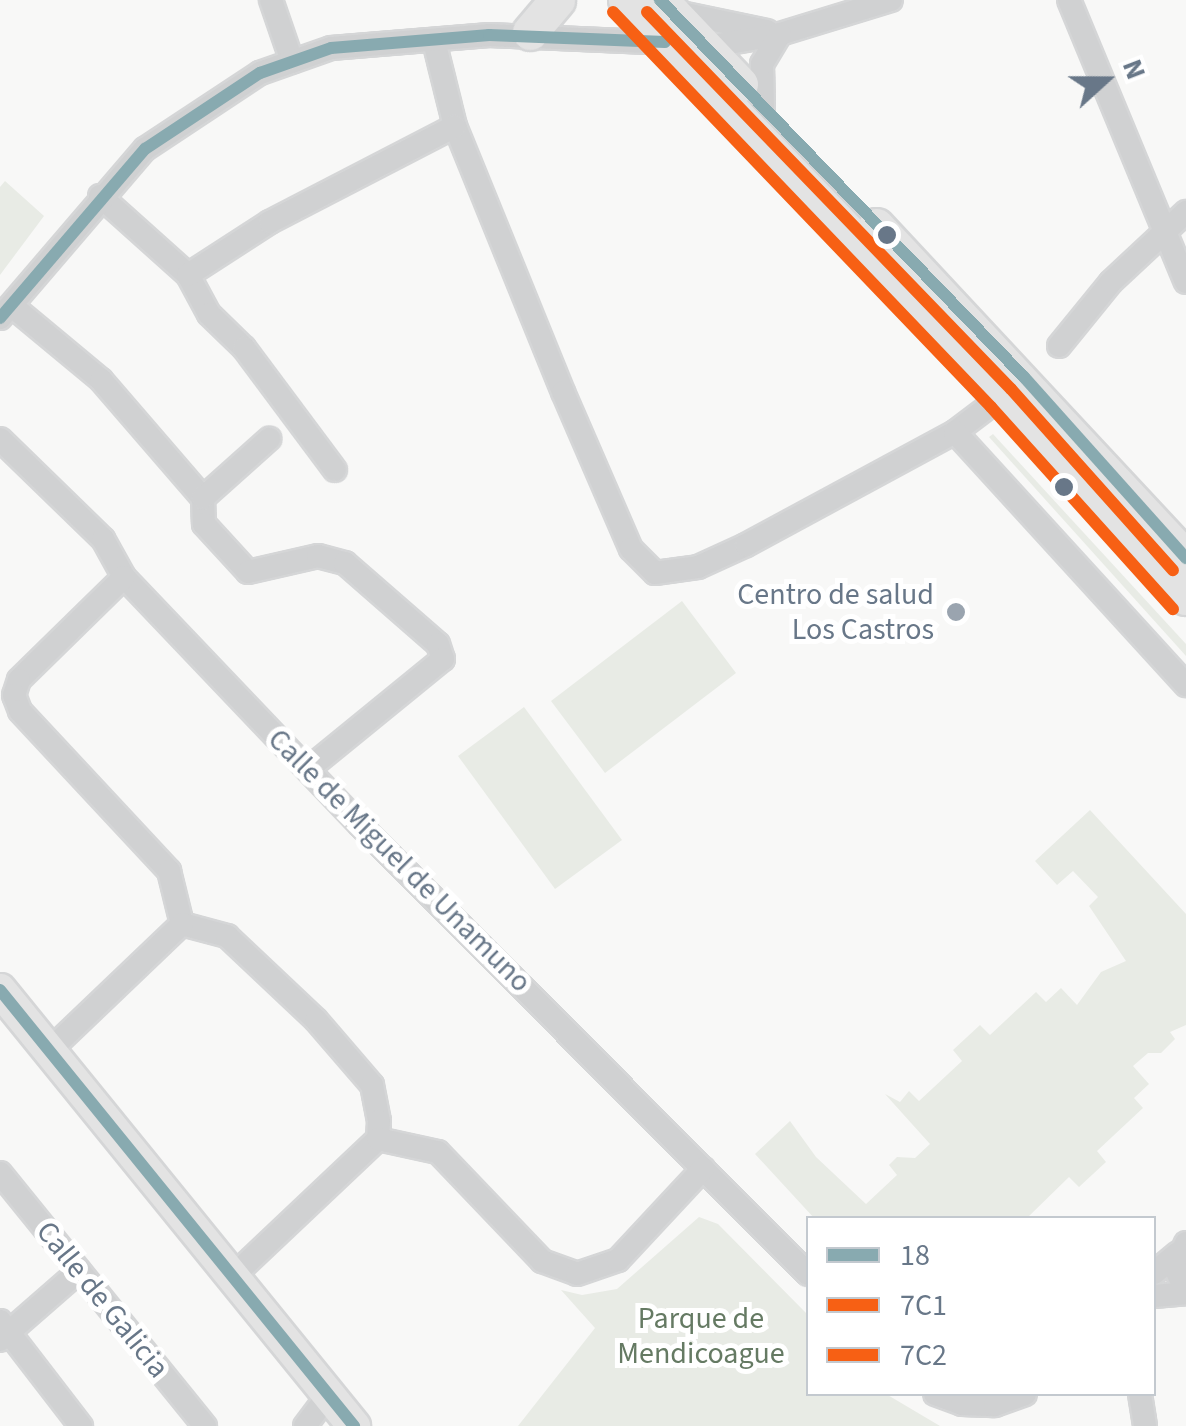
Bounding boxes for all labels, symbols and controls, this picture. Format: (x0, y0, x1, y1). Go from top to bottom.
north arrow (1056, 30, 1156, 130)
text: N (1112, 53, 1156, 85)
unlabelled marker (877, 225, 897, 245)
unlabelled marker (1054, 477, 1074, 497)
place label: Centro de salud Los Castros (737, 577, 934, 648)
marker: Centro de salud Los Castros (943, 599, 969, 625)
street label: Calle de Miguel de Unamuno (260, 722, 538, 1000)
street label: Calle de Galicia (28, 1215, 176, 1385)
legend (806, 1216, 1156, 1396)
text: 18 (900, 1234, 930, 1277)
text: 7C1 (900, 1284, 947, 1327)
park label: Parque de Mendicoague (617, 1301, 785, 1372)
text: 7C2 (900, 1334, 947, 1377)

